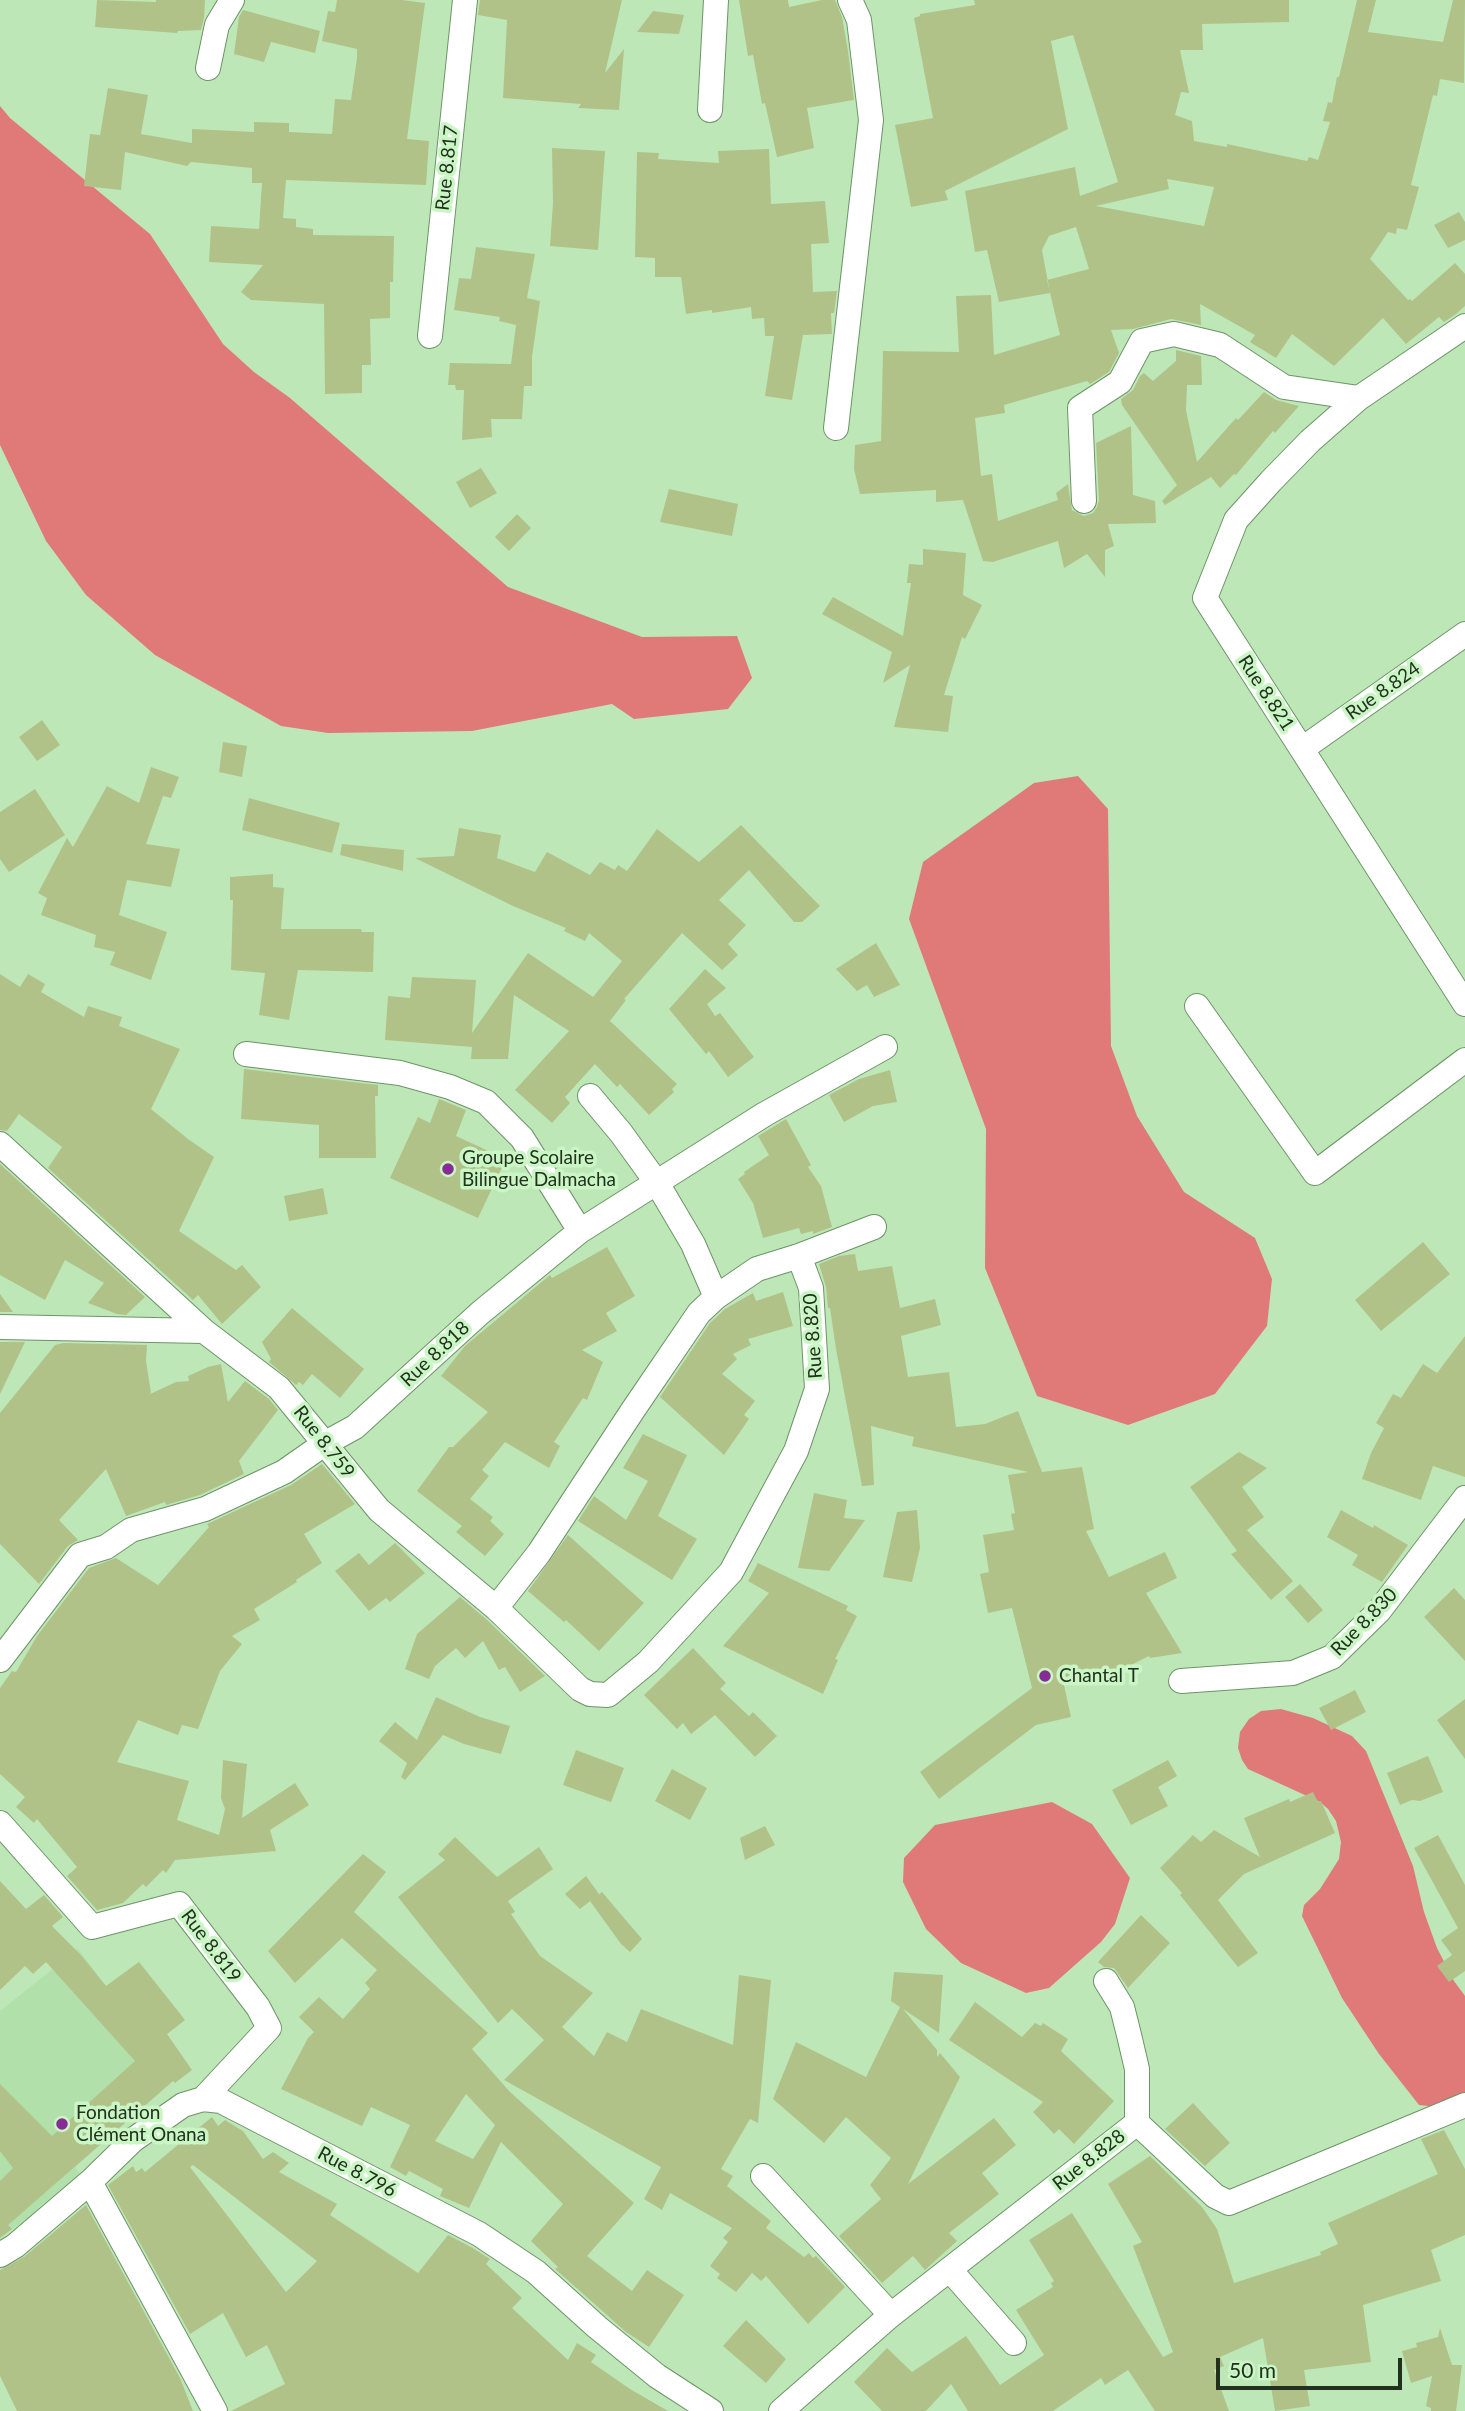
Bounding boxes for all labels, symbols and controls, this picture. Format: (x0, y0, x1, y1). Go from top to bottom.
street label: Rue 8.817 (431, 124, 463, 212)
street label: Rue 8.821 (1233, 651, 1299, 735)
street label: Rue 8.824 (1341, 657, 1425, 725)
place label: Groupe Scolaire Bilingue Dalmacha (462, 1147, 616, 1191)
marker: Groupe Scolaire Bilingue Dalmacha (440, 1161, 456, 1177)
street label: Rue 8.820 (799, 1293, 827, 1379)
street label: Rue 8.818 (396, 1316, 474, 1392)
street label: Rue 8.759 (289, 1401, 359, 1483)
street label: Rue 8.830 (1326, 1583, 1402, 1661)
place label: Chantal T (1059, 1665, 1139, 1687)
marker: Chantal T (1037, 1668, 1053, 1684)
street label: Rue 8.819 (176, 1905, 246, 1987)
place label: Fondation Clément Onana (76, 2102, 206, 2146)
marker: Fondation Clément Onana (54, 2116, 70, 2132)
street label: Rue 8.828 (1048, 2125, 1130, 2195)
street label: Rue 8.796 (314, 2142, 400, 2202)
scale bar (1220, 2344, 1406, 2388)
text: 50 m (1229, 2357, 1276, 2382)

